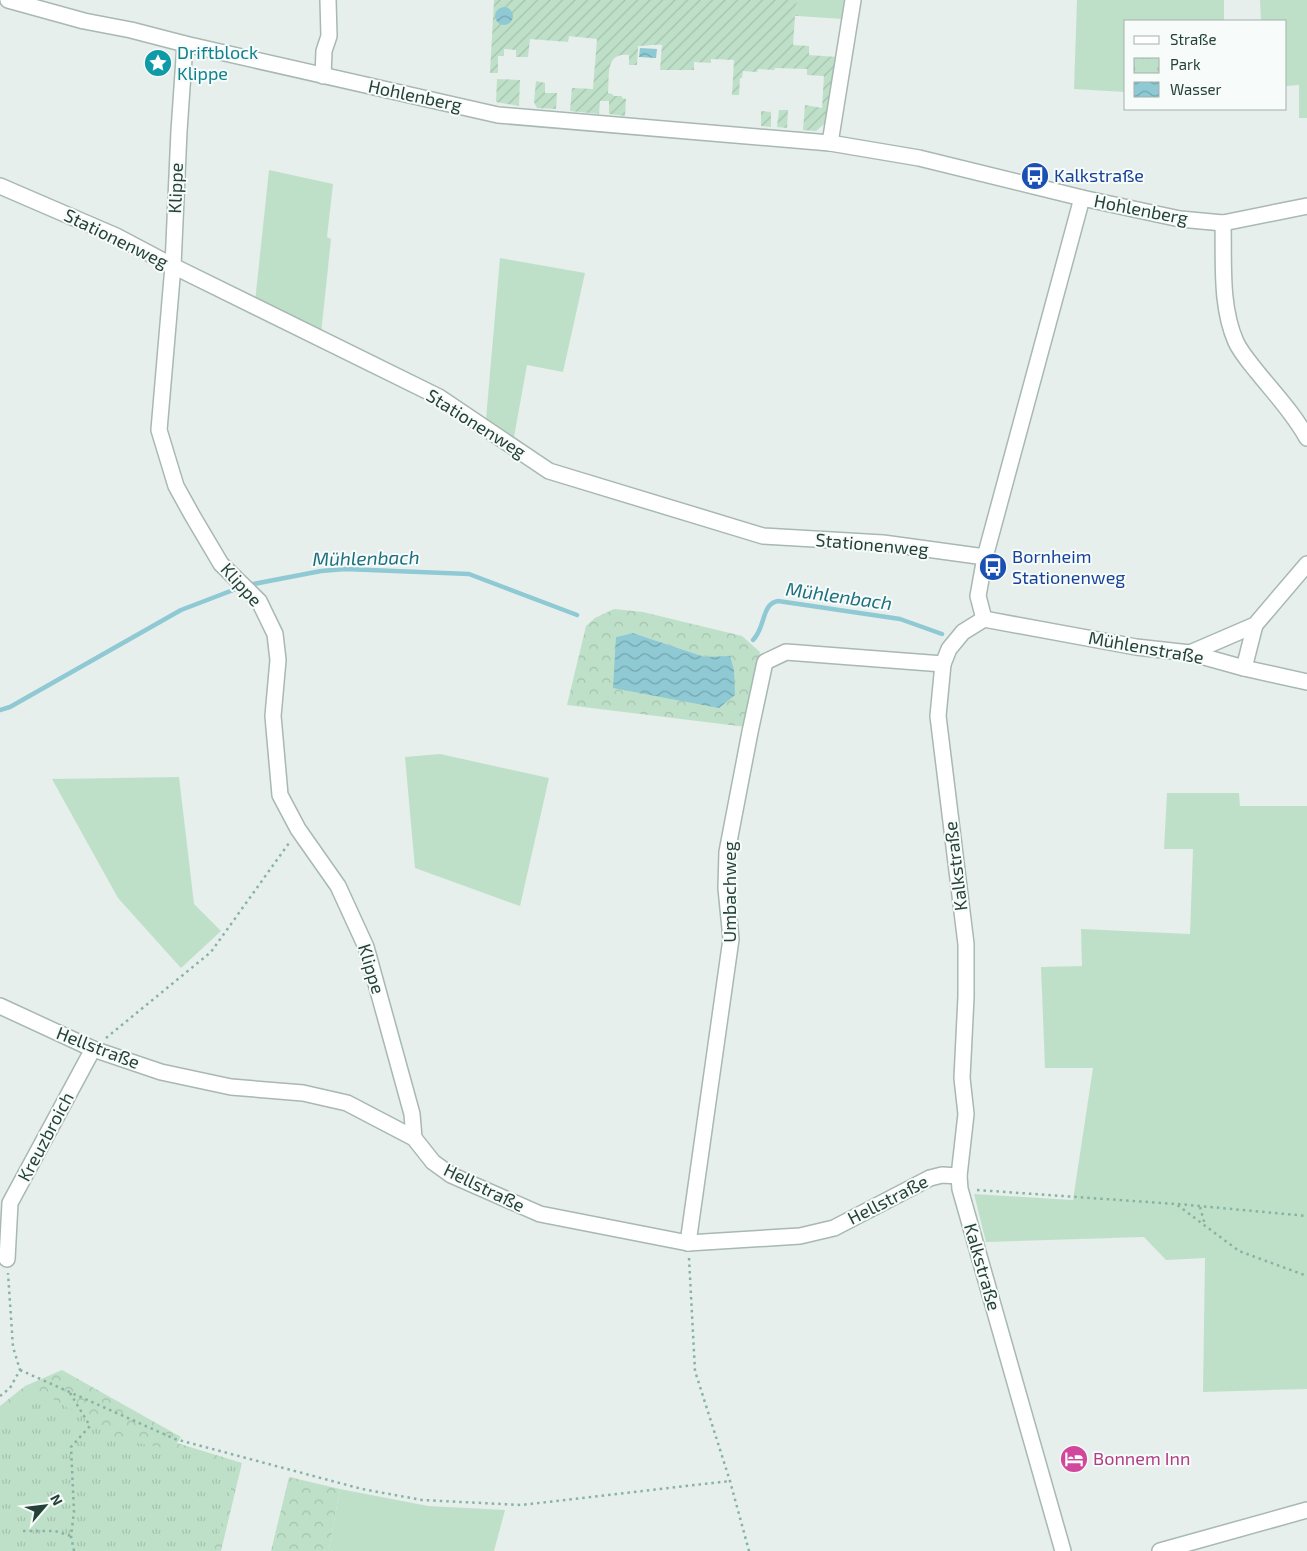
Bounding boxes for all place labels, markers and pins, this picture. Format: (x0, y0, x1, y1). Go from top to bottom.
place label: Driftblock Klippe (177, 41, 258, 84)
place icon: Driftblock Klippe (143, 48, 173, 78)
bus stop icon: Kalkstraße (1020, 161, 1050, 191)
place label: Kalkstraße (1054, 164, 1144, 186)
place label: Bornheim Stationenweg (1012, 545, 1125, 588)
bus stop icon: Bornheim Stationenweg (978, 552, 1008, 582)
hotel icon: Bonnem Inn (1059, 1444, 1089, 1474)
place label: Bonnem Inn (1093, 1447, 1190, 1469)

